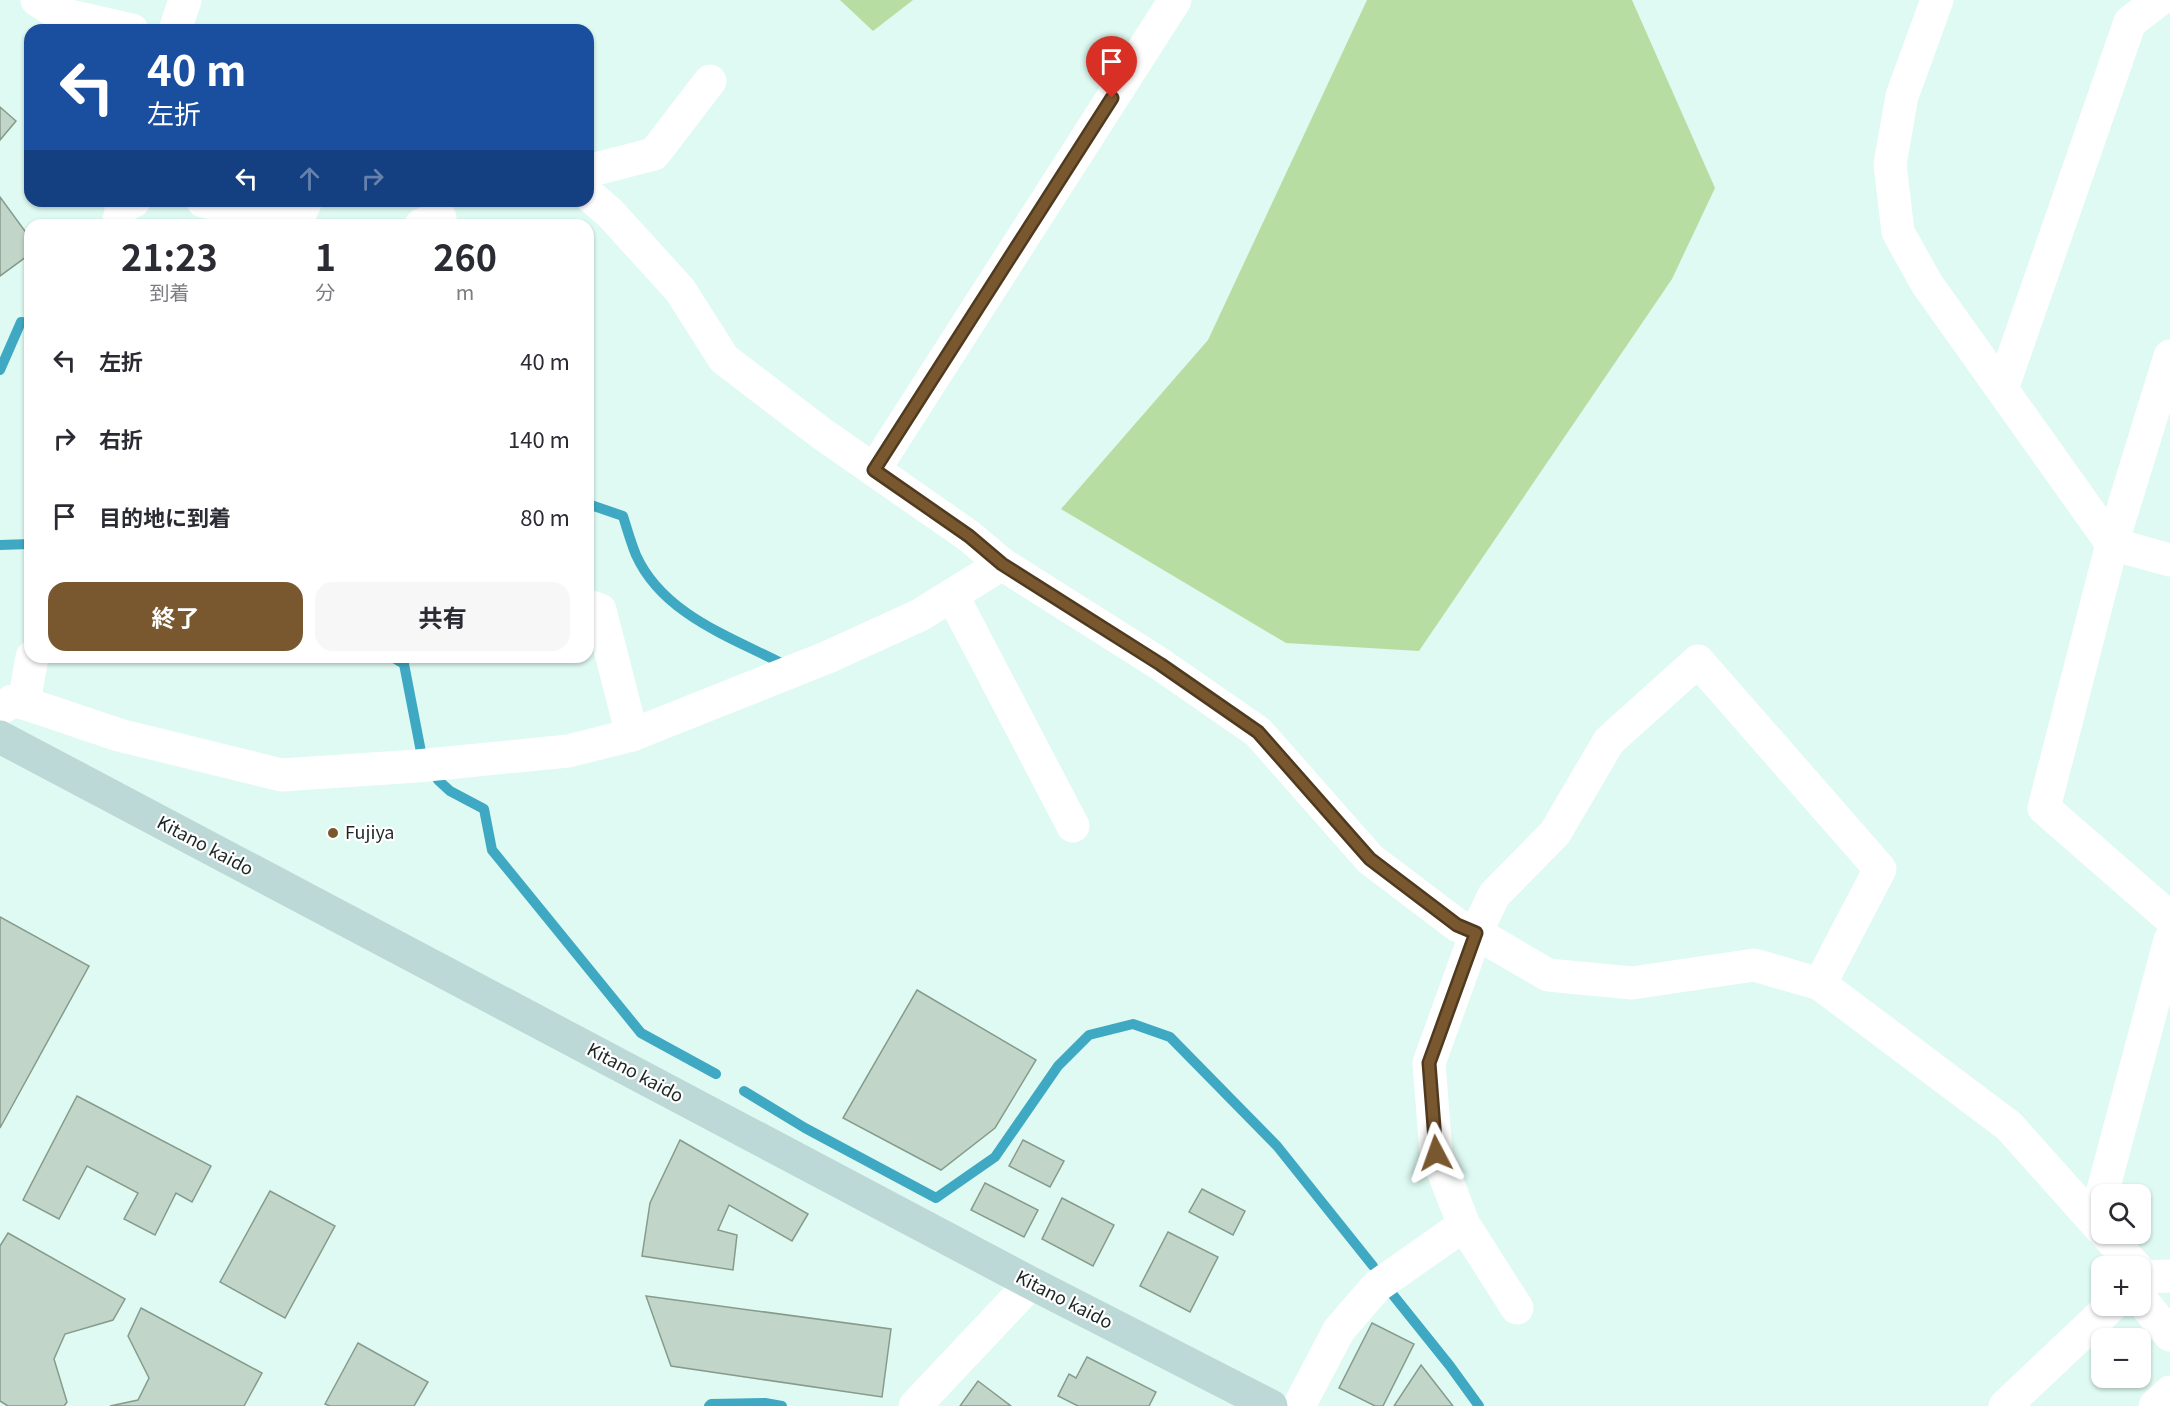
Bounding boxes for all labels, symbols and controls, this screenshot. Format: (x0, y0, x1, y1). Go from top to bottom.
pin (1086, 36, 1137, 98)
text: 40 m (147, 37, 247, 98)
icon: arrive (1095, 45, 1128, 78)
icon: left (48, 48, 126, 126)
text: 左折 (147, 93, 201, 132)
icon: left (230, 162, 263, 195)
icon: ahead (293, 162, 326, 195)
icon: right (356, 162, 389, 195)
text: 21:23 (121, 229, 218, 281)
text: 1 (315, 229, 336, 281)
text: 260 (433, 229, 497, 281)
text: 到着 (149, 277, 189, 306)
text: 分 (315, 277, 335, 306)
text: m (456, 277, 474, 306)
icon: left (48, 344, 81, 377)
text: 左折 (99, 344, 143, 376)
text: 40 m (520, 344, 570, 376)
icon: right (48, 422, 81, 455)
text: 右折 (99, 422, 143, 454)
text: 140 m (508, 422, 570, 454)
icon: arrive (48, 500, 81, 533)
text: 目的地に到着 (99, 500, 231, 532)
text: 80 m (520, 500, 570, 532)
button: 終了 (48, 582, 303, 651)
button: 共有 (315, 582, 570, 651)
street label: Kitano kaido (153, 808, 259, 881)
place label: Fujiya (345, 818, 394, 844)
marker: Fujiya (326, 826, 340, 840)
street label: Kitano kaido (583, 1035, 689, 1108)
position arrow (1404, 1121, 1468, 1185)
map controls (2091, 1184, 2151, 1388)
button: search (2091, 1184, 2151, 1244)
button: + (2091, 1256, 2151, 1316)
street label: Kitano kaido (1012, 1263, 1118, 1334)
button: − (2091, 1328, 2151, 1388)

